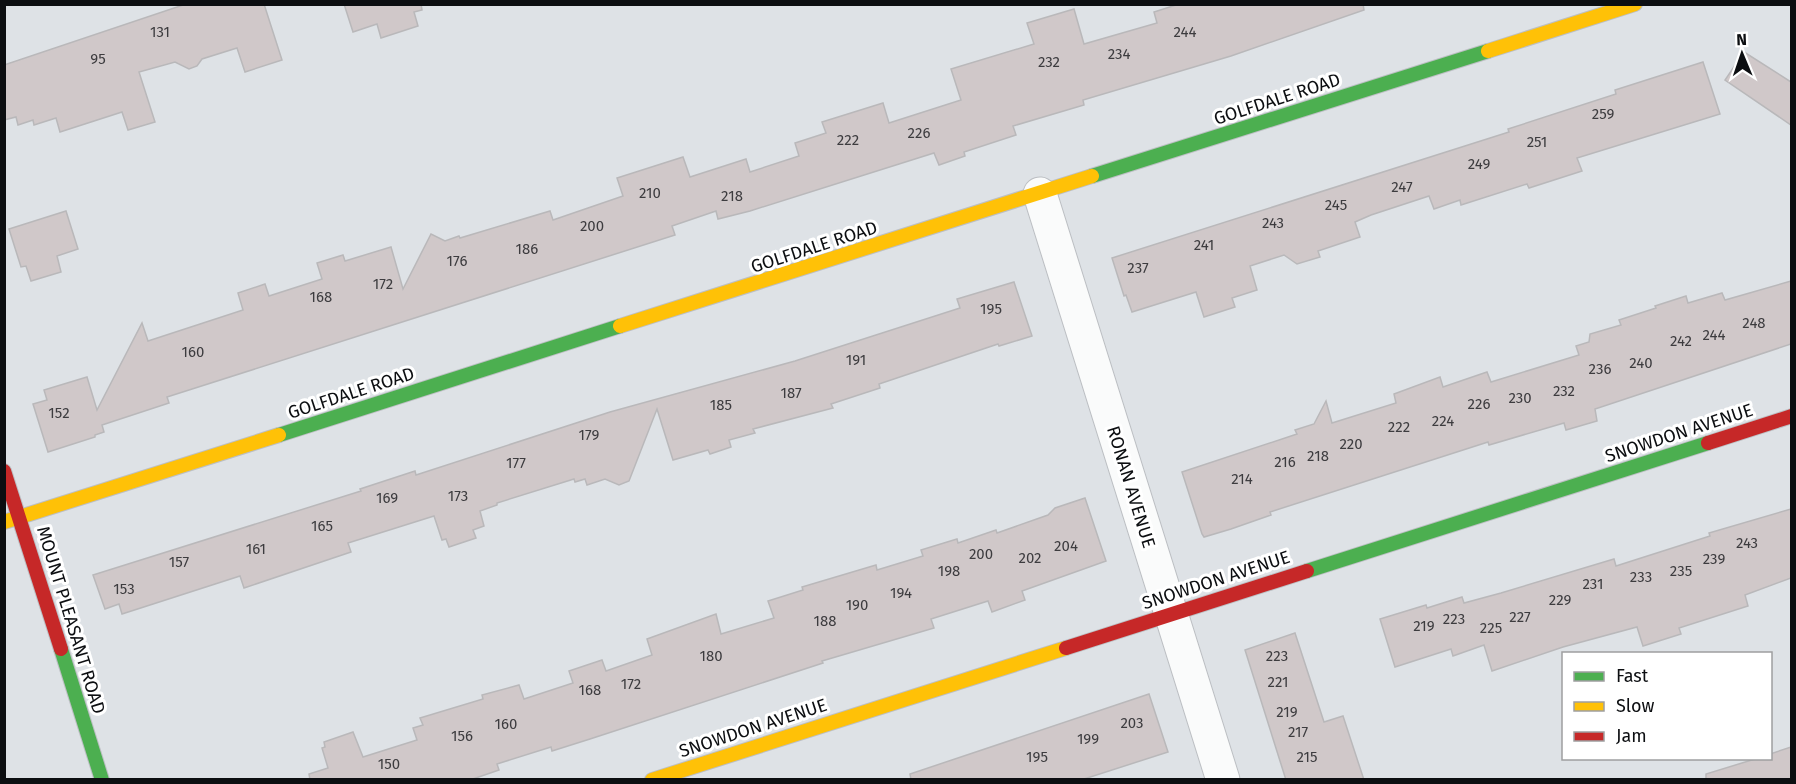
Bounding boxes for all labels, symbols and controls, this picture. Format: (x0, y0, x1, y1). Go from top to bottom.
house number: 131 (150, 23, 170, 41)
house number: 244 (1174, 23, 1197, 41)
north arrow (1712, 24, 1772, 84)
text: N (1736, 30, 1747, 49)
house number: 234 (1108, 45, 1130, 63)
house number: 95 (90, 50, 106, 68)
house number: 232 (1038, 53, 1060, 71)
street label: GOLFDALE ROAD (1211, 68, 1343, 130)
house number: 259 (1592, 105, 1614, 123)
house number: 226 (908, 124, 930, 142)
house number: 222 (837, 131, 859, 149)
house number: 251 (1527, 133, 1547, 151)
house number: 249 (1468, 155, 1490, 173)
house number: 247 (1391, 178, 1413, 196)
house number: 210 (639, 184, 661, 202)
house number: 218 (721, 187, 743, 205)
house number: 245 (1325, 196, 1347, 214)
house number: 243 (1262, 214, 1284, 232)
street label: GOLFDALE ROAD (748, 216, 880, 278)
house number: 200 (580, 217, 604, 235)
house number: 241 (1194, 236, 1214, 254)
house number: 186 (516, 240, 538, 258)
house number: 176 (447, 252, 467, 270)
house number: 237 (1127, 259, 1149, 277)
house number: 172 (373, 275, 393, 293)
house number: 168 (310, 288, 332, 306)
house number: 195 (980, 300, 1002, 318)
house number: 248 (1742, 314, 1766, 332)
house number: 244 (1703, 326, 1726, 344)
house number: 242 (1670, 332, 1692, 350)
house number: 160 (182, 343, 204, 361)
house number: 191 (846, 351, 866, 369)
house number: 240 (1629, 354, 1653, 372)
house number: 236 (1589, 360, 1611, 378)
street label: GOLFDALE ROAD (285, 362, 417, 424)
house number: 232 (1553, 382, 1575, 400)
house number: 187 (780, 384, 802, 402)
house number: 230 (1508, 389, 1532, 407)
house number: 226 (1468, 395, 1490, 413)
house number: 185 (710, 396, 732, 414)
street label: SNOWDON AVENUE (1602, 399, 1756, 467)
house number: 152 (48, 404, 70, 422)
house number: 224 (1432, 412, 1454, 430)
house number: 222 (1388, 418, 1410, 436)
street label: RONAN AVENUE (1102, 423, 1160, 551)
house number: 179 (579, 426, 600, 444)
house number: 220 (1339, 435, 1363, 453)
house number: 218 (1307, 447, 1329, 465)
house number: 216 (1274, 453, 1296, 471)
house number: 177 (506, 454, 526, 472)
house number: 214 (1231, 470, 1253, 488)
house number: 173 (448, 487, 468, 505)
house number: 169 (376, 489, 398, 507)
house number: 165 (311, 517, 333, 535)
street label: MOUNT PLEASANT ROAD (32, 523, 110, 717)
house number: 243 (1736, 534, 1758, 552)
house number: 204 (1054, 537, 1078, 555)
house number: 161 (246, 540, 266, 558)
house number: 200 (969, 545, 993, 563)
street label: SNOWDON AVENUE (1139, 546, 1293, 614)
house number: 202 (1018, 549, 1042, 567)
house number: 239 (1703, 550, 1725, 568)
house number: 157 (169, 553, 189, 571)
house number: 198 (938, 562, 960, 580)
house number: 235 (1670, 562, 1692, 580)
house number: 233 (1630, 568, 1652, 586)
house number: 231 (1583, 575, 1603, 593)
house number: 153 (113, 580, 135, 598)
house number: 194 (890, 584, 912, 602)
house number: 229 (1549, 591, 1571, 609)
house number: 190 (846, 596, 868, 614)
house number: 227 (1509, 608, 1531, 626)
house number: 223 (1443, 610, 1465, 628)
house number: 188 (813, 612, 837, 630)
house number: 219 (1413, 617, 1435, 635)
house number: 225 (1480, 619, 1502, 637)
house number: 180 (699, 647, 723, 665)
house number: 223 (1266, 647, 1288, 665)
legend (1562, 652, 1772, 760)
text: Fast (1616, 665, 1649, 687)
house number: 221 (1268, 673, 1288, 691)
house number: 172 (621, 675, 641, 693)
house number: 168 (579, 681, 601, 699)
street label: SNOWDON AVENUE (676, 694, 830, 762)
text: Slow (1616, 695, 1655, 717)
house number: 219 (1276, 703, 1298, 721)
house number: 203 (1120, 714, 1144, 732)
house number: 160 (495, 715, 517, 733)
house number: 217 (1288, 723, 1308, 741)
text: Jam (1616, 725, 1647, 747)
house number: 156 (451, 727, 473, 745)
house number: 199 (1077, 730, 1099, 748)
house number: 195 (1026, 748, 1048, 766)
house number: 215 (1296, 748, 1318, 766)
house number: 150 (378, 755, 400, 773)

